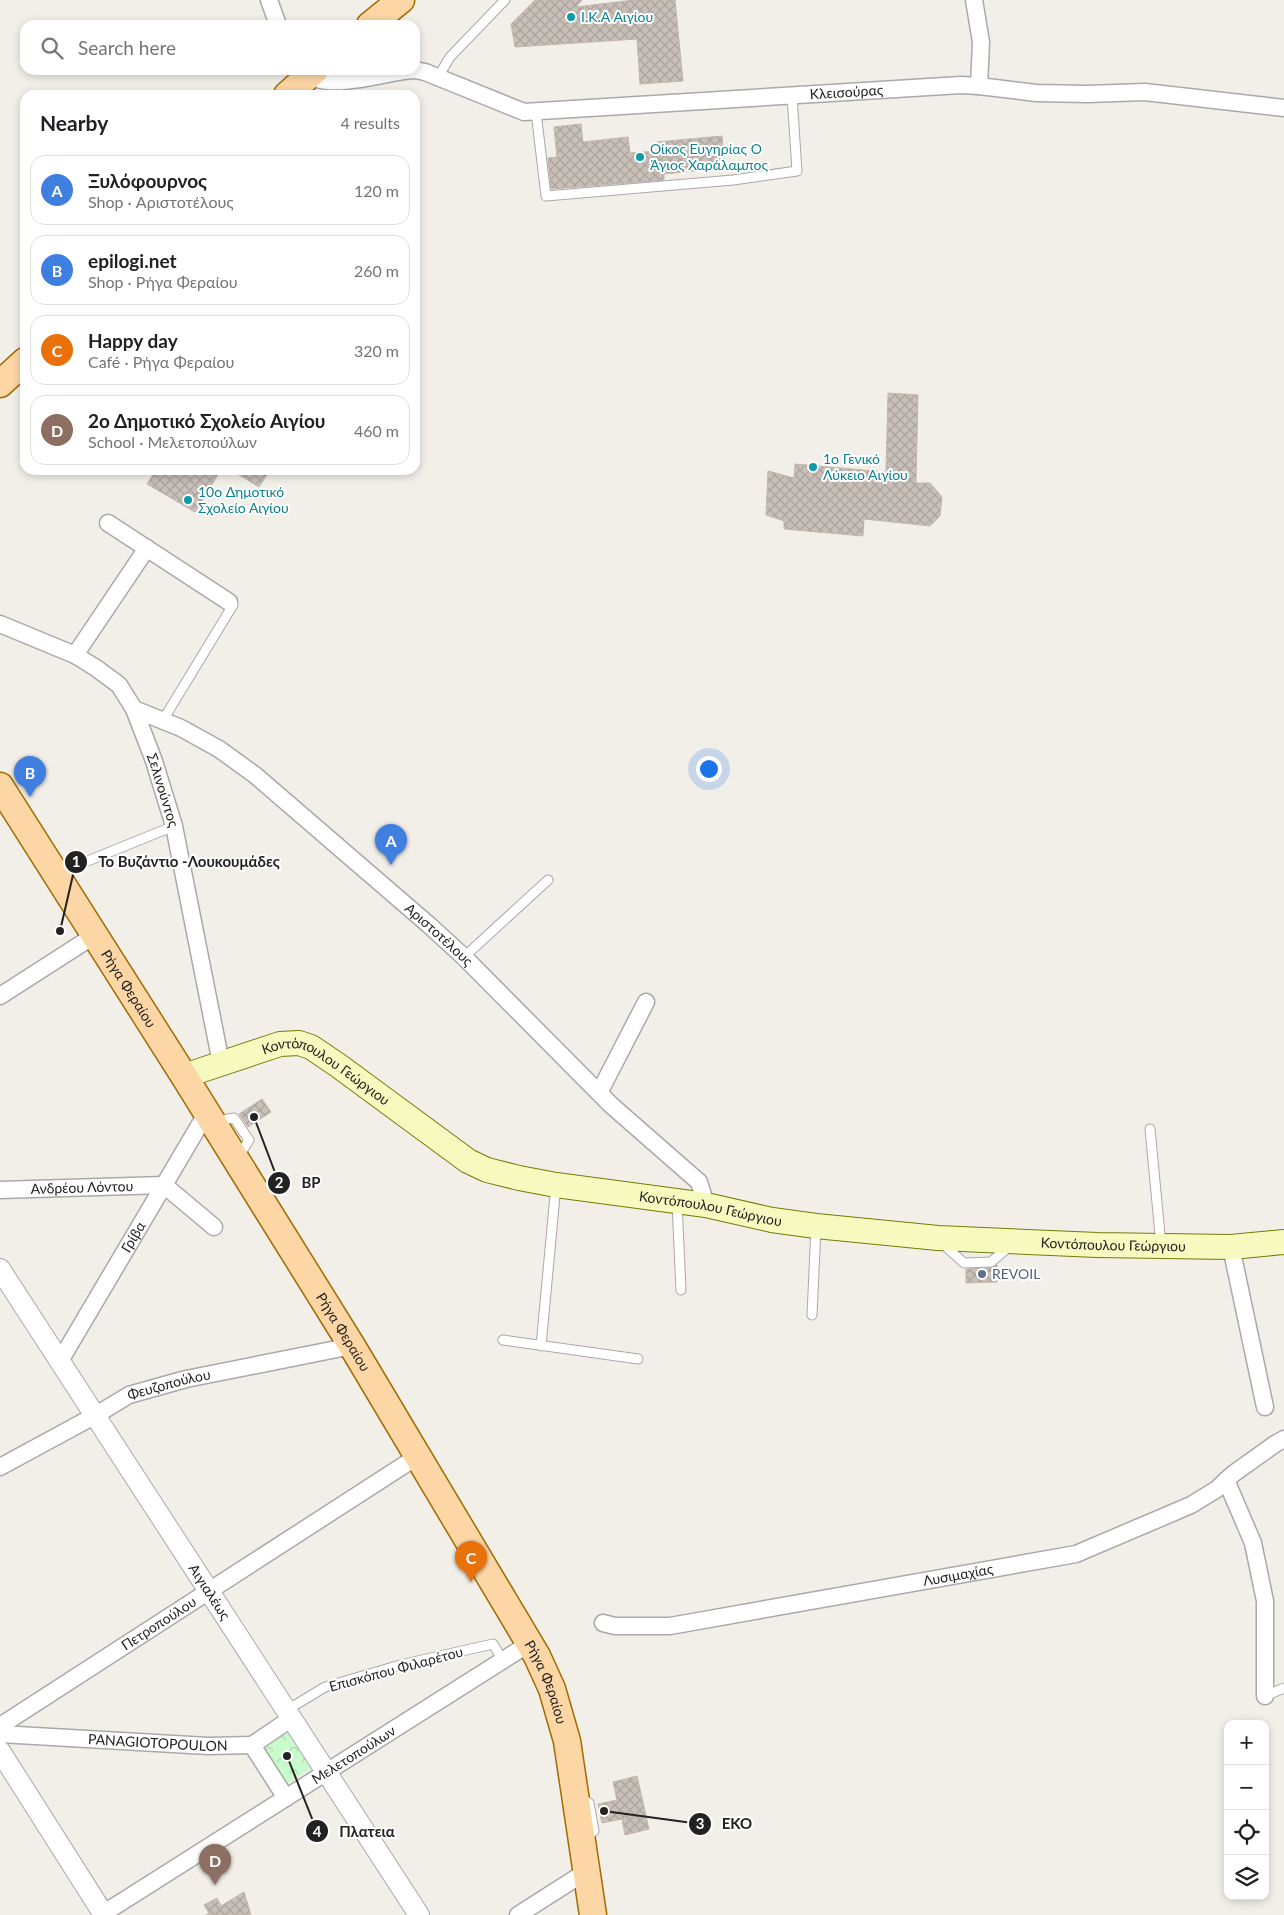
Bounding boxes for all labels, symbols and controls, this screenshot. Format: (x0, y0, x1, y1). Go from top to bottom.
place label: Ι.Κ.Α Αιγίου (581, 8, 653, 25)
marker: Ι.Κ.Α Αιγίου (565, 11, 577, 23)
search box (20, 20, 420, 75)
icon: search (38, 34, 66, 62)
text: Search here (78, 36, 176, 59)
street label: Κλεισούρας (809, 81, 884, 102)
text: Nearby (40, 110, 108, 135)
text: 4 results (340, 113, 400, 132)
place label: Οίκος Ευγηρίας Ο Άγιος Χαράλαμπος (650, 140, 768, 173)
marker: Οίκος Ευγηρίας Ο Άγιος Χαράλαμπος (634, 151, 646, 163)
text: Ξυλόφουρνος (88, 169, 207, 192)
text: A (51, 181, 63, 200)
text: 120 m (354, 181, 399, 200)
text: Shop · Αριστοτέλους (88, 192, 234, 211)
text: epilogi.net (88, 249, 177, 272)
text: B (52, 261, 62, 280)
text: 260 m (354, 261, 399, 280)
text: Shop · Ρήγα Φεραίου (88, 272, 238, 291)
text: Happy day (88, 329, 178, 352)
text: C (52, 341, 62, 360)
text: 320 m (354, 341, 399, 360)
text: Café · Ρήγα Φεραίου (88, 352, 234, 371)
text: 2ο Δημοτικό Σχολείο Αιγίου (88, 409, 326, 432)
text: D (51, 421, 63, 440)
text: 460 m (354, 421, 399, 440)
text: School · Μελετοπούλων (88, 432, 257, 451)
place label: 1o Γενικό Λύκειο Αιγίου (823, 450, 908, 483)
marker: 1o Γενικό Λύκειο Αιγίου (807, 461, 819, 473)
place label: 10o Δημοτικό Σχολείο Αιγίου (198, 483, 289, 516)
marker: 10o Δημοτικό Σχολείο Αιγίου (182, 494, 194, 506)
street label: Σελινούντος (144, 751, 183, 829)
pin: B (14, 756, 46, 797)
your location (696, 756, 722, 782)
pin: A (375, 824, 407, 865)
callout: Το Βυζάντιο -Λουκουμάδες (63, 847, 290, 877)
text: 1 (72, 852, 80, 870)
text: Το Βυζάντιο -Λουκουμάδες (98, 852, 280, 870)
street label: Αριστοτέλους (402, 899, 477, 970)
street label: Ρήγα Φεραίου (98, 946, 160, 1031)
street label: Κοντόπουλου Γεώργιου (259, 1034, 393, 1109)
callout: BP (267, 1168, 331, 1198)
text: 2 (275, 1173, 284, 1191)
text: BP (301, 1173, 321, 1191)
street label: Ανδρέου Λόντου (30, 1177, 134, 1197)
street label: Κοντόπουλου Γεώργιου (638, 1187, 783, 1229)
street label: Γρίβα (117, 1218, 149, 1255)
street label: Κοντόπουλου Γεώργιου (1040, 1234, 1186, 1254)
place label: REVOIL (992, 1265, 1040, 1282)
marker: REVOIL (976, 1268, 988, 1280)
street label: Ρήγα Φεραίου (313, 1289, 374, 1374)
street label: Φευζοπούλου (125, 1365, 212, 1403)
pin: C (455, 1541, 487, 1582)
street label: Λυσιμαχίας (922, 1560, 995, 1589)
street label: Αιγιαλέως (186, 1561, 235, 1623)
street label: Πετροπούλου (118, 1593, 199, 1653)
street label: Ρήγα Φεραίου (521, 1637, 571, 1726)
street label: Επισκόπου Φιλαρέτου (327, 1642, 465, 1695)
map controls (1224, 1720, 1269, 1900)
button: + (1224, 1720, 1269, 1765)
street label: Μελετοπούλων (308, 1722, 398, 1787)
street label: PANAGIOTOPOULON (88, 1730, 228, 1754)
button: − (1224, 1765, 1269, 1810)
callout: EKO (687, 1809, 763, 1839)
button: locate (1224, 1810, 1269, 1855)
text: 3 (696, 1814, 704, 1832)
text: EKO (722, 1814, 752, 1832)
callout: Πλατεια (304, 1816, 405, 1846)
text: 4 (313, 1822, 322, 1840)
text: Πλατεια (339, 1822, 395, 1840)
pin: D (199, 1844, 231, 1885)
button: layers (1224, 1855, 1269, 1900)

